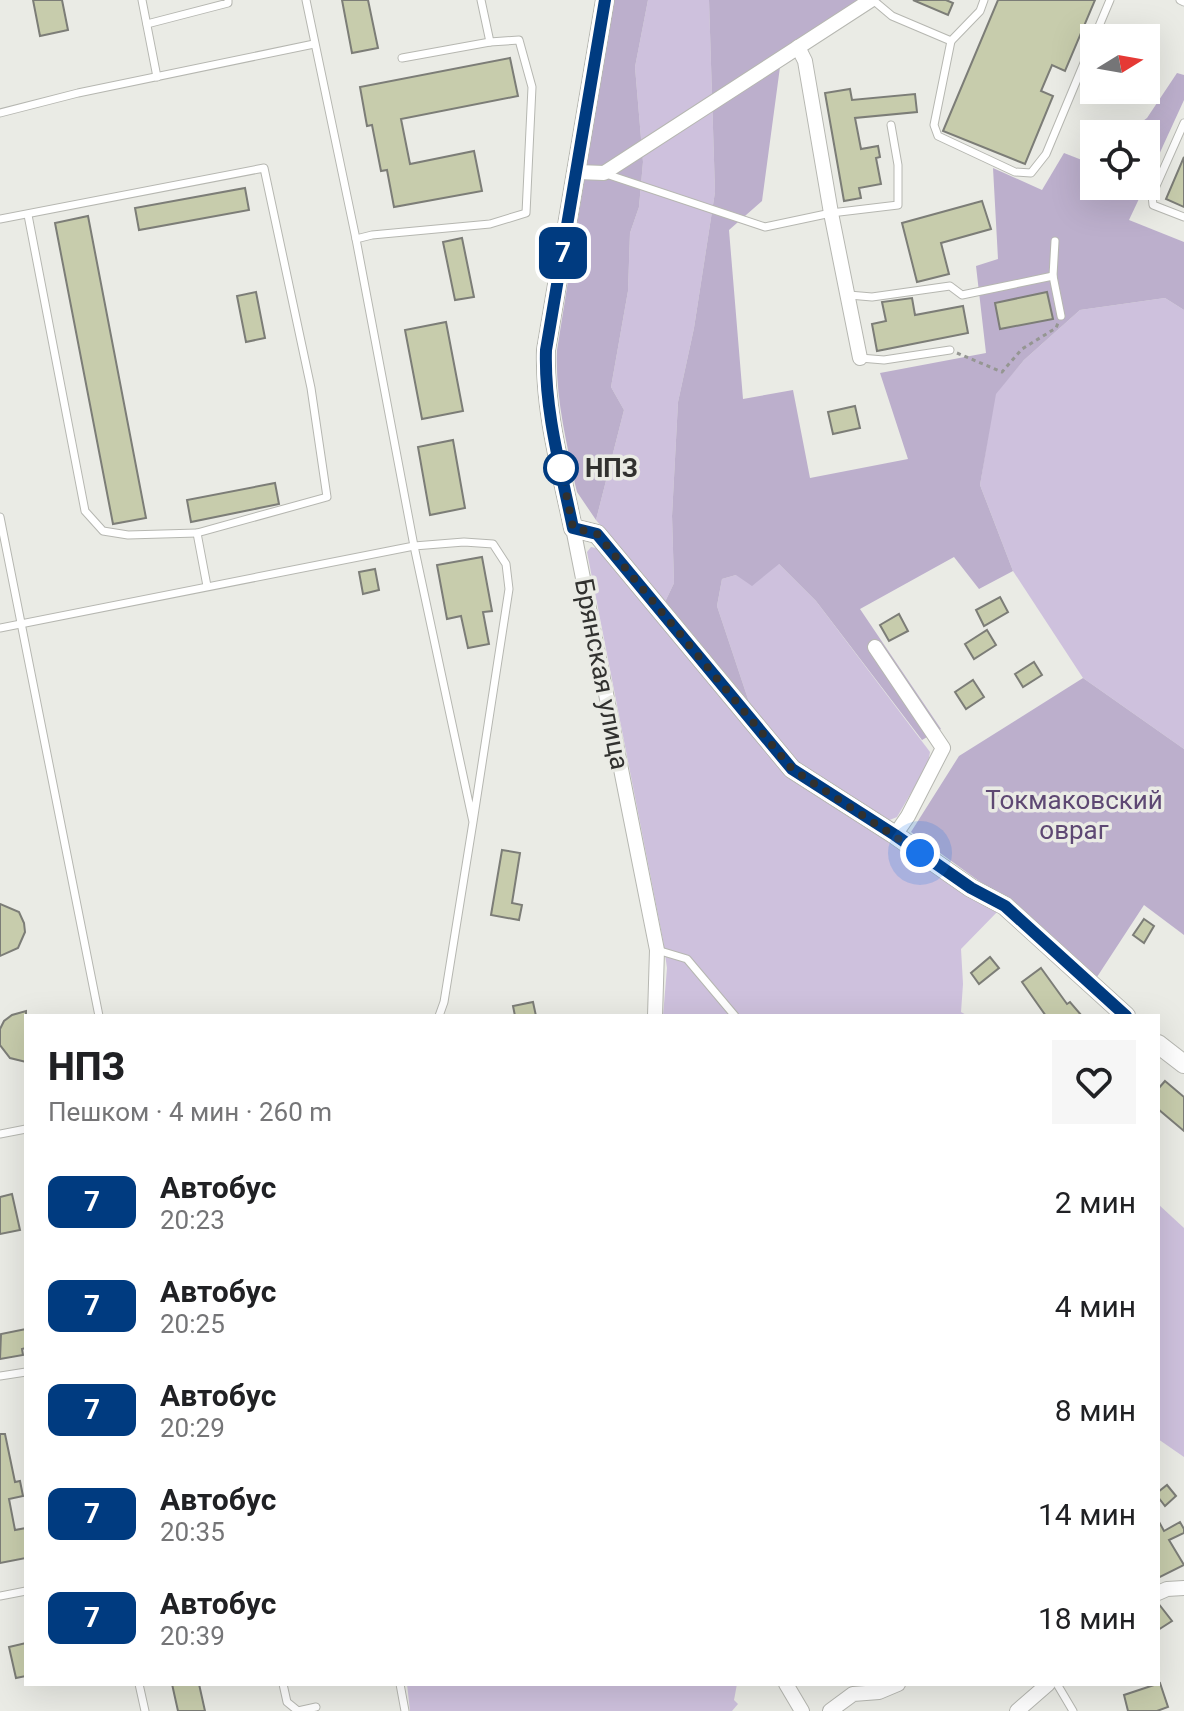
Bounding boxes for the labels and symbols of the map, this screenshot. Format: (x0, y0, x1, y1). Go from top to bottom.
north arrow (1080, 24, 1160, 104)
line badge: 7 (537, 227, 589, 279)
marker: НПЗ (544, 451, 578, 485)
place label: НПЗ (585, 453, 638, 483)
street label: Брянская улица (569, 576, 635, 772)
park label: Токмаковский овраг (985, 785, 1163, 845)
your location (900, 833, 940, 873)

